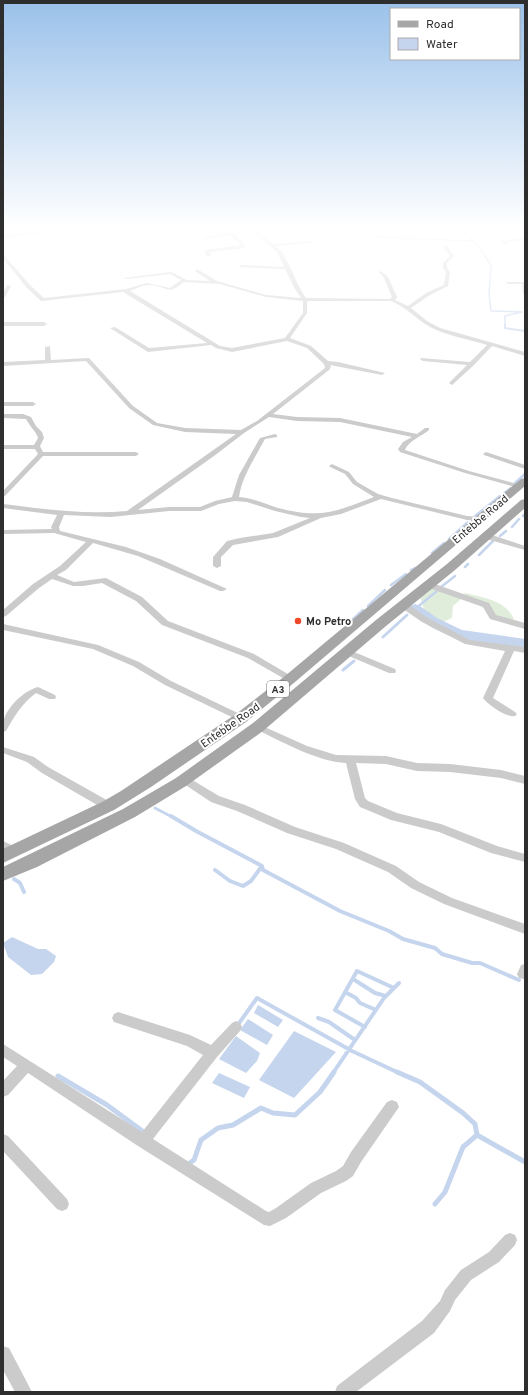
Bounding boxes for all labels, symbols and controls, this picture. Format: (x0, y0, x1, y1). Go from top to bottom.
legend (390, 8, 520, 60)
text: Road (426, 17, 454, 33)
text: Water (426, 37, 458, 53)
street label: Entebbe Road (450, 492, 512, 547)
place label: Mo Petro (306, 615, 351, 629)
marker: Mo Petro (293, 616, 303, 626)
road number: A3 (267, 681, 289, 697)
street label: Entebbe Road (198, 700, 263, 751)

